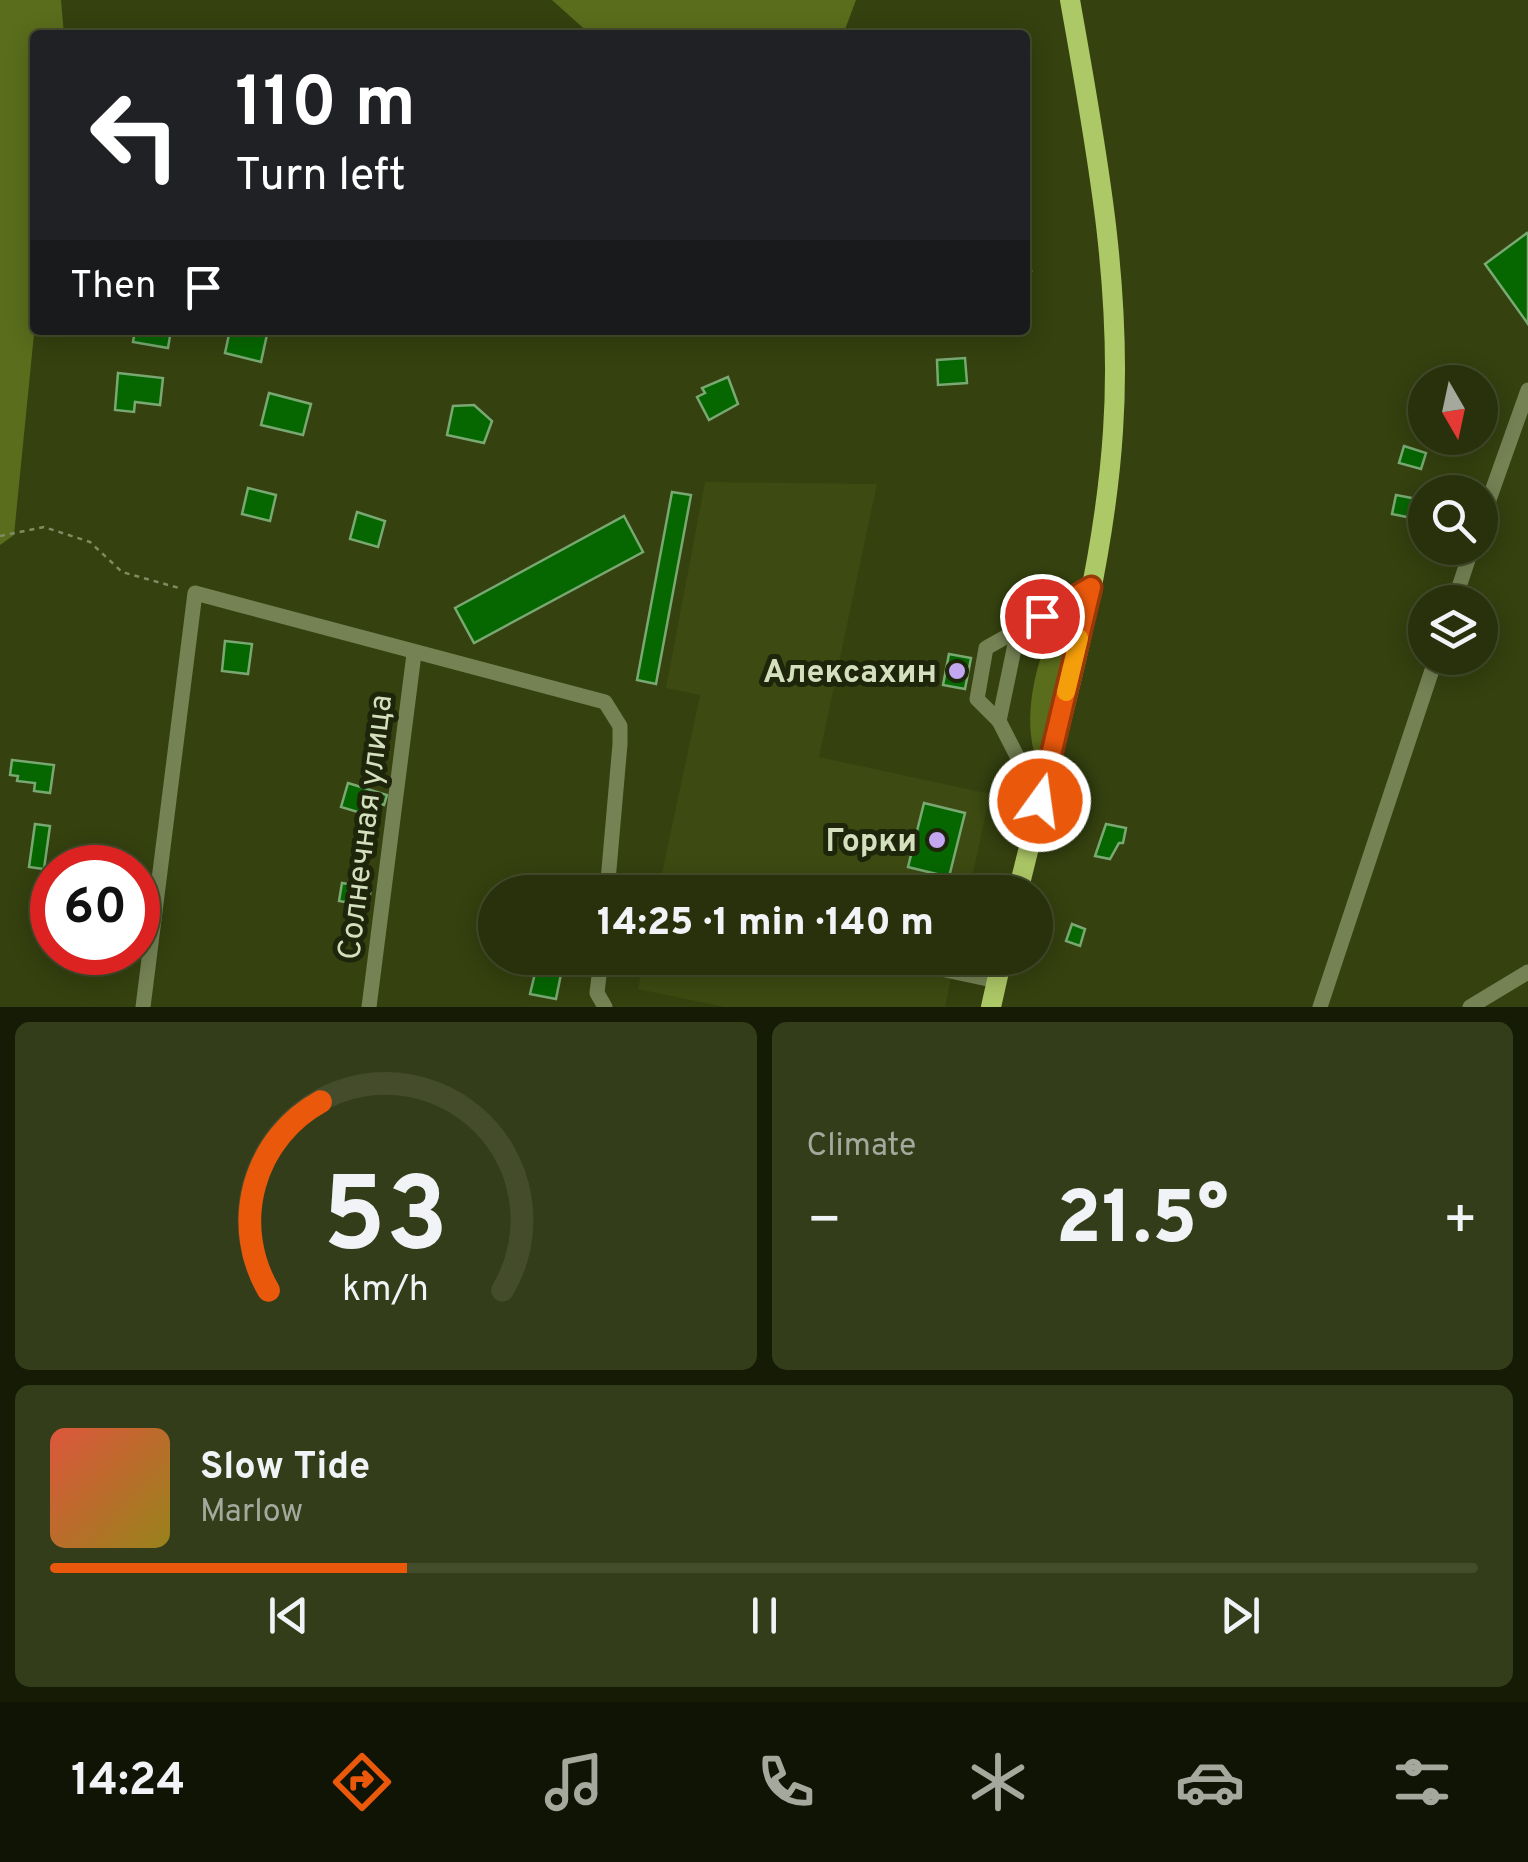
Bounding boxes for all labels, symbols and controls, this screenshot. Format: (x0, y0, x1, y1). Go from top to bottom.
text: 110 m (235, 62, 416, 151)
icon: left (70, 70, 200, 200)
text: Turn left (235, 149, 406, 206)
icon: arrive (176, 260, 231, 315)
text: Then (70, 263, 156, 312)
north arrow (1408, 365, 1498, 455)
map controls (1408, 365, 1498, 675)
button: search (1408, 475, 1498, 565)
pin (1000, 574, 1085, 659)
button: layers (1408, 585, 1498, 675)
icon: arrive (1015, 589, 1070, 644)
place label: Алексахин (763, 654, 937, 694)
marker: Алексахин (946, 660, 968, 682)
street label: Солнечная улица (331, 692, 403, 962)
position arrow (988, 749, 1092, 853)
place label: Горки (825, 823, 917, 863)
marker: Горки (926, 829, 948, 851)
speed limit sign: 60 (30, 845, 160, 975)
text: 14:25 · 1 min · 140 m (597, 900, 934, 949)
text: Climate (807, 1127, 916, 1167)
text: 53 (323, 1156, 449, 1288)
text: 21.5° (1056, 1175, 1229, 1270)
text: − (807, 1188, 842, 1258)
text: + (1443, 1188, 1478, 1258)
text: km/h (342, 1268, 429, 1314)
text: Slow Tide (200, 1444, 370, 1493)
text: Marlow (200, 1493, 303, 1533)
icon: previous (261, 1588, 316, 1643)
icon: pause (737, 1588, 792, 1643)
icon: next (1213, 1588, 1268, 1643)
icon: directions (327, 1747, 397, 1817)
icon: music (539, 1747, 609, 1817)
icon: phone (751, 1747, 821, 1817)
icon: climate (963, 1747, 1033, 1817)
icon: car (1175, 1747, 1245, 1817)
icon: filters (1387, 1747, 1457, 1817)
text: 14:24 (71, 1754, 185, 1811)

